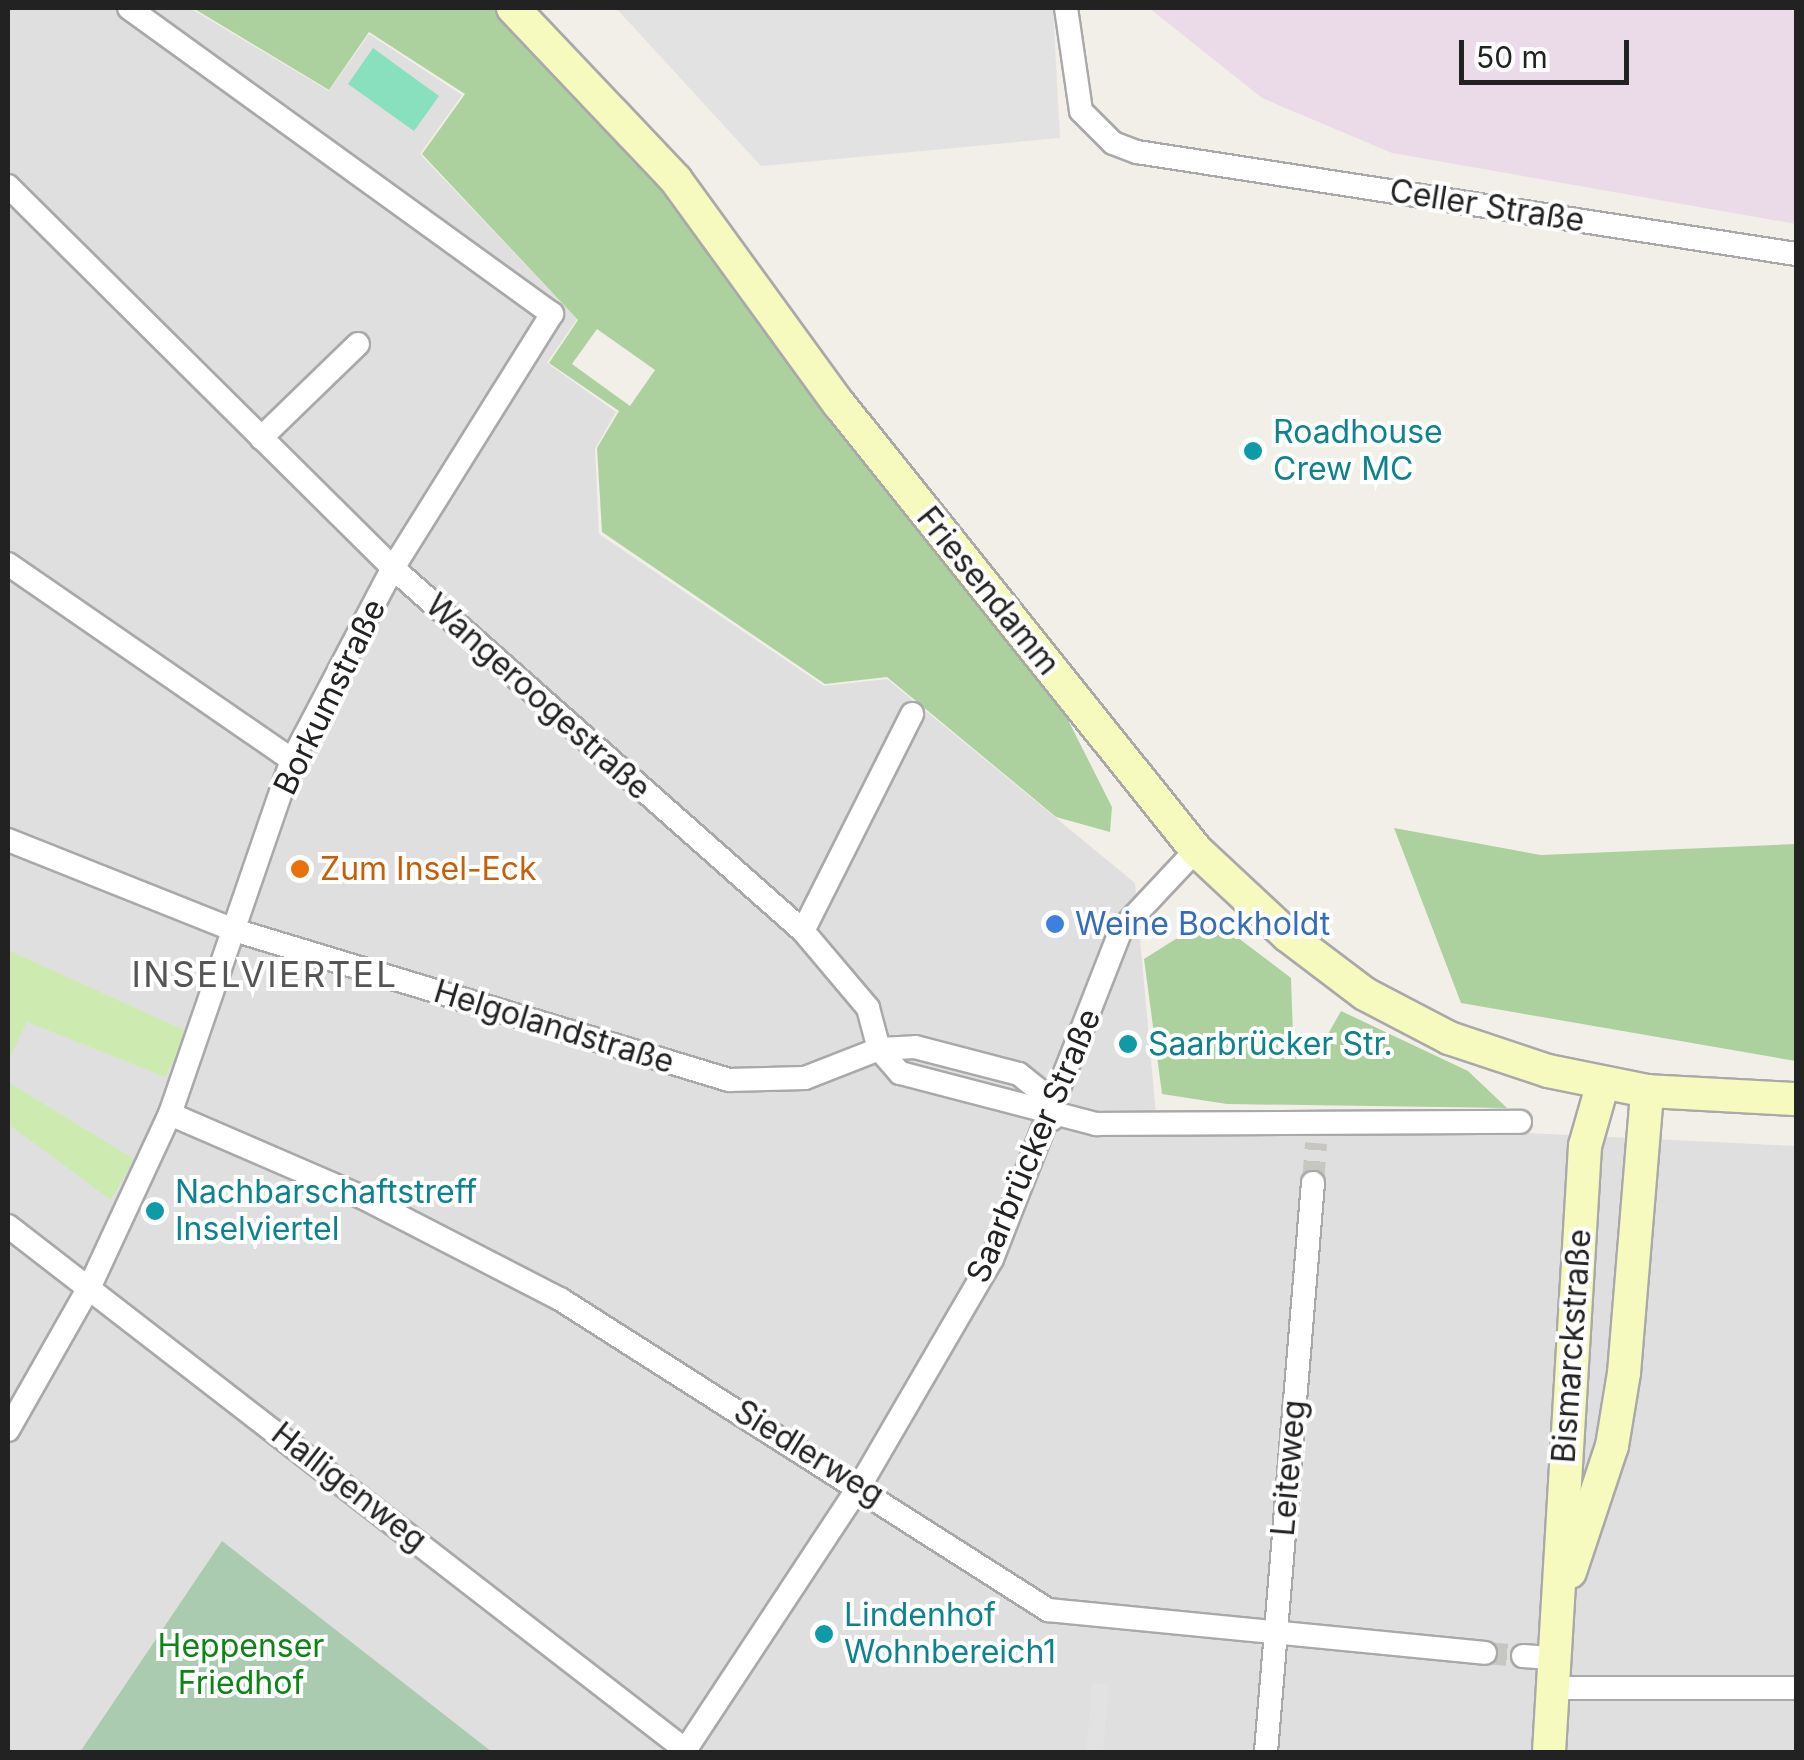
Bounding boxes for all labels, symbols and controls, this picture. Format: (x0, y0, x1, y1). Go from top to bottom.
scale bar (1464, 20, 1634, 82)
text: 50 m (1476, 39, 1548, 75)
street label: Celler Straße (1387, 172, 1587, 240)
place label: Roadhouse Crew MC (1273, 414, 1443, 489)
marker: Roadhouse Crew MC (1242, 440, 1264, 462)
street label: Friesendamm (909, 499, 1067, 683)
street label: Wangeroogestraße (418, 586, 658, 808)
street label: Borkumstraße (266, 593, 394, 801)
place label: Zum Insel-Eck (320, 850, 537, 888)
marker: Zum Insel-Eck (289, 858, 311, 880)
place label: Weine Bockholdt (1075, 905, 1330, 943)
marker: Weine Bockholdt (1044, 913, 1066, 935)
district label: INSELVIERTEL (131, 953, 399, 995)
street label: Helgolandstraße (429, 972, 679, 1082)
street label: Saarbrücker Straße (959, 1003, 1109, 1289)
place label: Saarbrücker Str. (1148, 1025, 1393, 1063)
marker: Saarbrücker Str. (1117, 1033, 1139, 1055)
place label: Nachbarschaftstreff Inselviertel (175, 1174, 477, 1249)
marker: Nachbarschaftstreff Inselviertel (144, 1200, 166, 1222)
street label: Bismarckstraße (1545, 1228, 1599, 1464)
street label: Siedlerweg (727, 1392, 891, 1514)
street label: Leiteweg (1264, 1398, 1314, 1538)
street label: Halligenweg (264, 1415, 434, 1559)
place label: Lindenhof Wohnbereich1 (844, 1597, 1056, 1672)
marker: Lindenhof Wohnbereich1 (813, 1623, 835, 1645)
park label: Heppenser Friedhof (158, 1628, 324, 1703)

